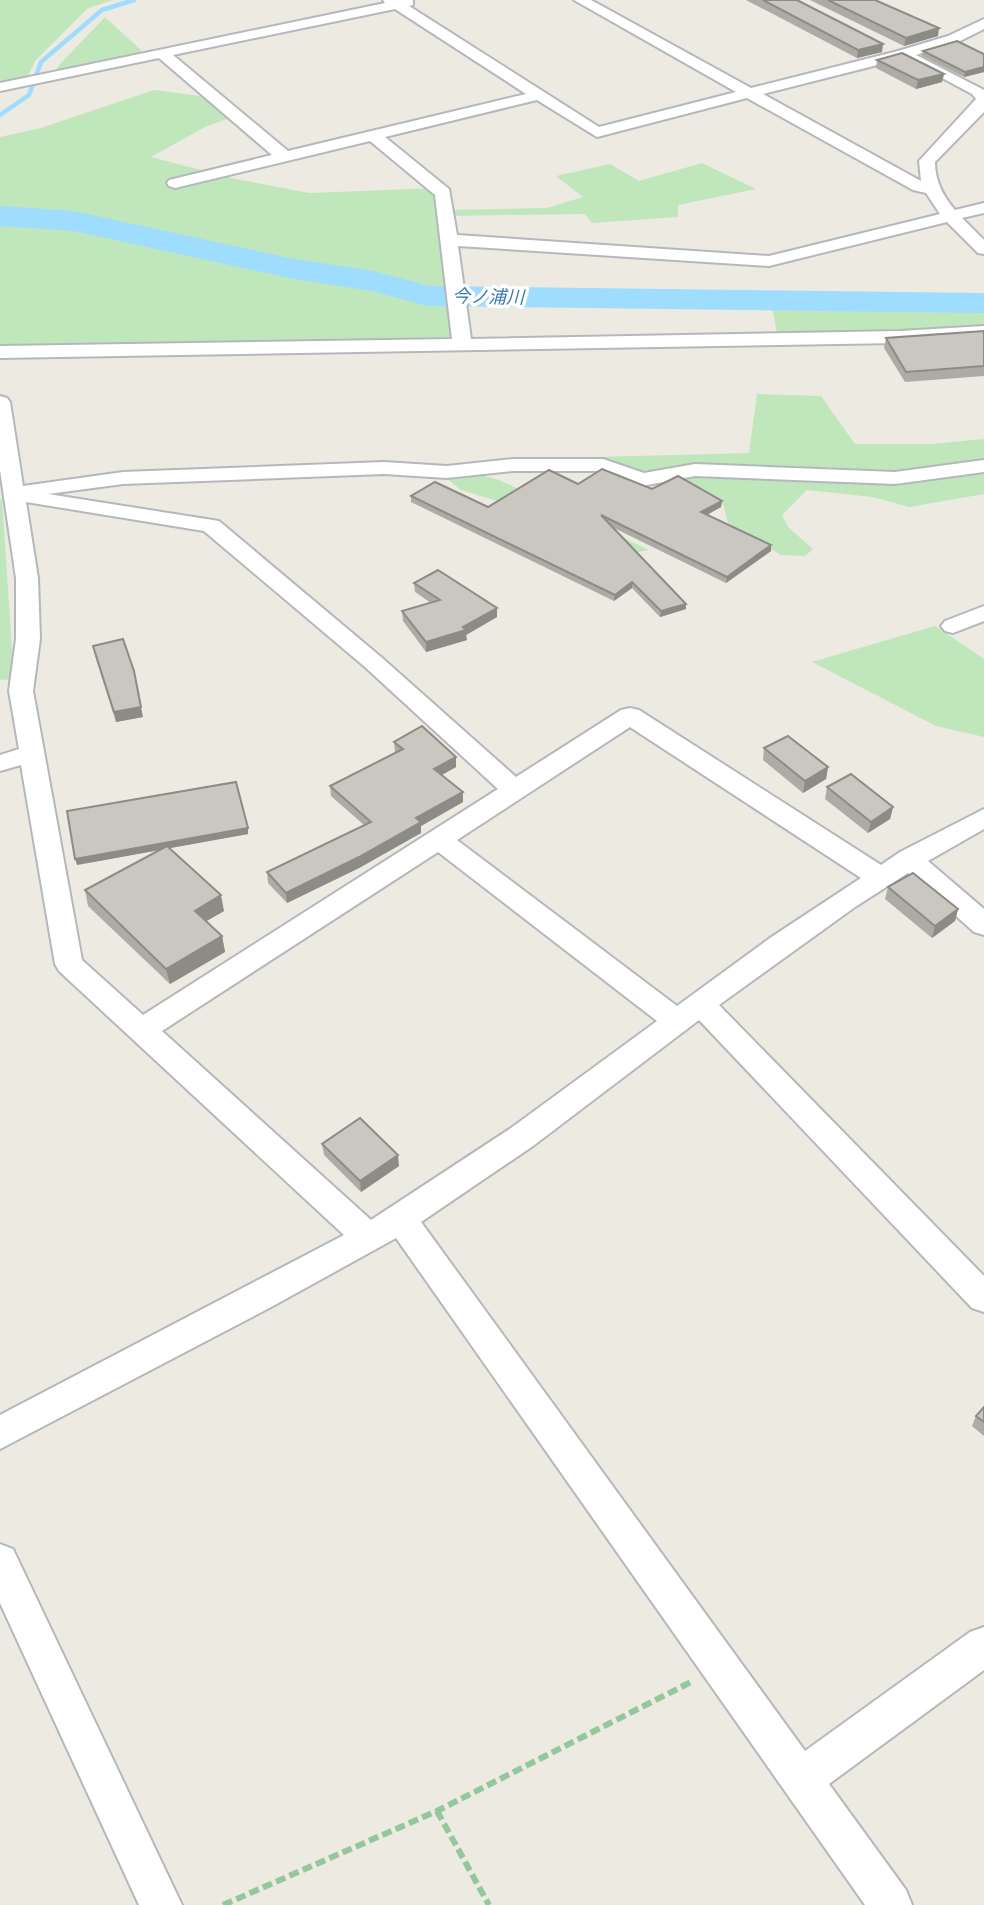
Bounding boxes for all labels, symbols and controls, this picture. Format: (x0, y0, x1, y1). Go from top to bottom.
water label: 今ノ浦川 (452, 285, 526, 309)

